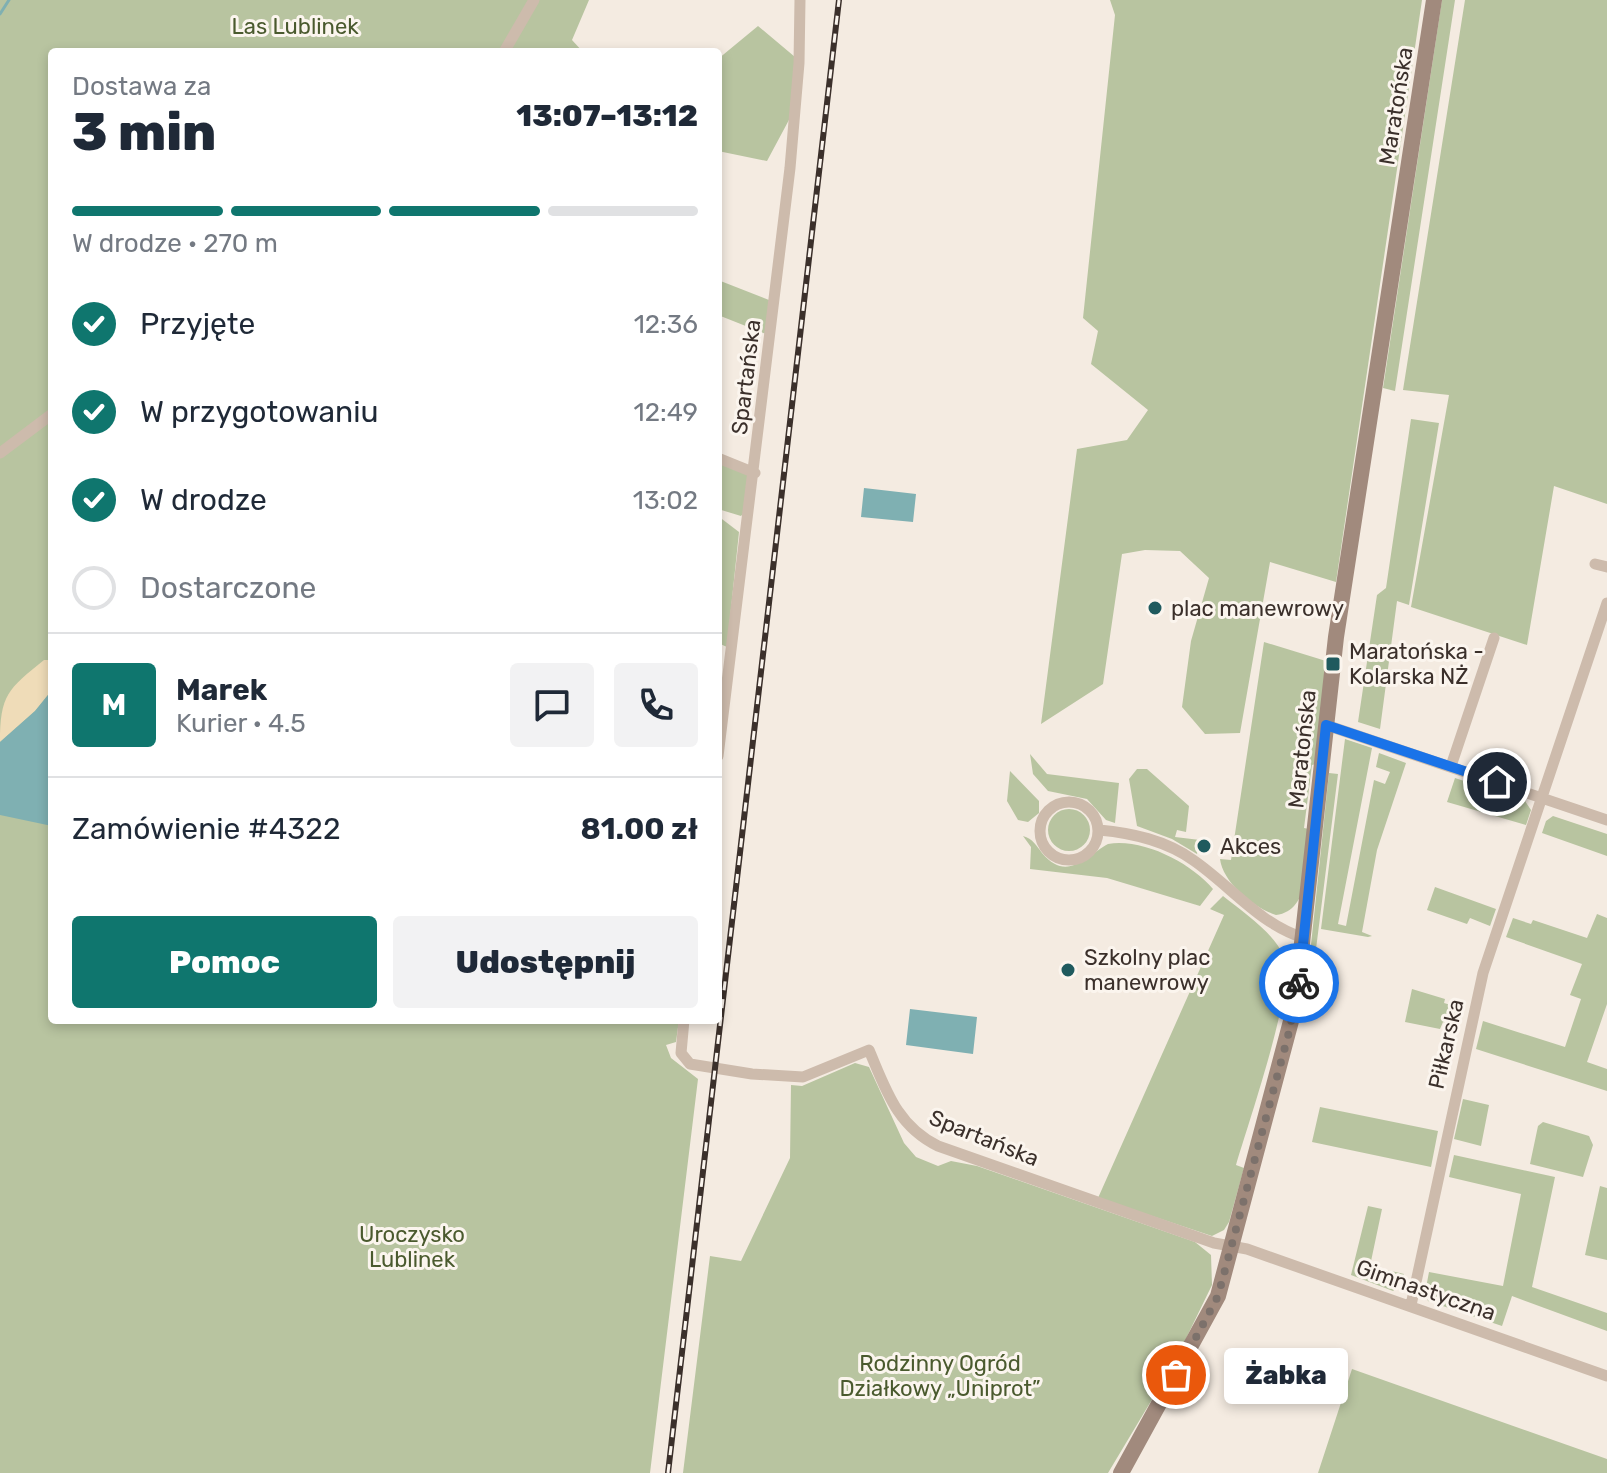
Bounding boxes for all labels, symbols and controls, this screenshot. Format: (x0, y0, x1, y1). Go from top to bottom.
park label: Las Lublinek (231, 13, 359, 40)
street label: Maratońska (1373, 45, 1419, 167)
text: Dostawa za (72, 71, 211, 102)
text: 13:07–13:12 (516, 98, 698, 134)
text: 3 min (72, 101, 216, 163)
text: W drodze · 270 m (72, 228, 278, 259)
icon: check (72, 302, 116, 346)
text: Przyjęte (140, 306, 255, 342)
text: 12:36 (634, 309, 698, 340)
street label: Spartańska (726, 318, 766, 436)
icon: check (72, 390, 116, 434)
text: W przygotowaniu (140, 394, 379, 430)
text: 12:49 (634, 397, 698, 428)
icon: check (72, 478, 116, 522)
text: W drodze (140, 482, 267, 518)
text: 13:02 (633, 485, 698, 516)
text: Dostarczone (140, 570, 316, 606)
place label: plac manewrowy (1171, 595, 1344, 622)
marker: plac manewrowy (1146, 599, 1164, 617)
place label: Maratońska - Kolarska NŻ (1349, 638, 1484, 690)
marker: Maratońska - Kolarska NŻ (1324, 655, 1342, 673)
button: chat (510, 663, 594, 747)
button: phone (614, 663, 698, 747)
text: Marek (176, 672, 267, 708)
text: M (102, 687, 126, 723)
street label: Maratońska (1282, 688, 1322, 810)
text: Kurier · 4.5 (176, 708, 306, 739)
pin (1463, 748, 1531, 816)
icon: home (1475, 760, 1519, 804)
text: Zamówienie #4322 (72, 811, 341, 847)
text: 81.00 zł (580, 811, 698, 847)
place label: Akces (1220, 833, 1281, 860)
marker: Akces (1195, 837, 1213, 855)
button: Pomoc (72, 916, 377, 1008)
button: Udostępnij (393, 916, 698, 1008)
courier (1259, 943, 1339, 1023)
place label: Szkolny plac manewrowy (1084, 944, 1210, 996)
marker: Szkolny plac manewrowy (1059, 961, 1077, 979)
icon: bike (1277, 961, 1321, 1005)
street label: Piłkarska (1423, 996, 1469, 1092)
street label: Spartańska (925, 1104, 1043, 1172)
park label: Uroczysko Lublinek (359, 1221, 465, 1273)
street label: Gimnastyczna (1353, 1254, 1499, 1326)
pin (1142, 1341, 1210, 1409)
callout: Żabka (1224, 1347, 1348, 1403)
park label: Rodzinny Ogród Działkowy „Uniprot” (839, 1350, 1041, 1402)
icon: bag (1154, 1353, 1198, 1397)
text: Żabka (1245, 1360, 1327, 1391)

